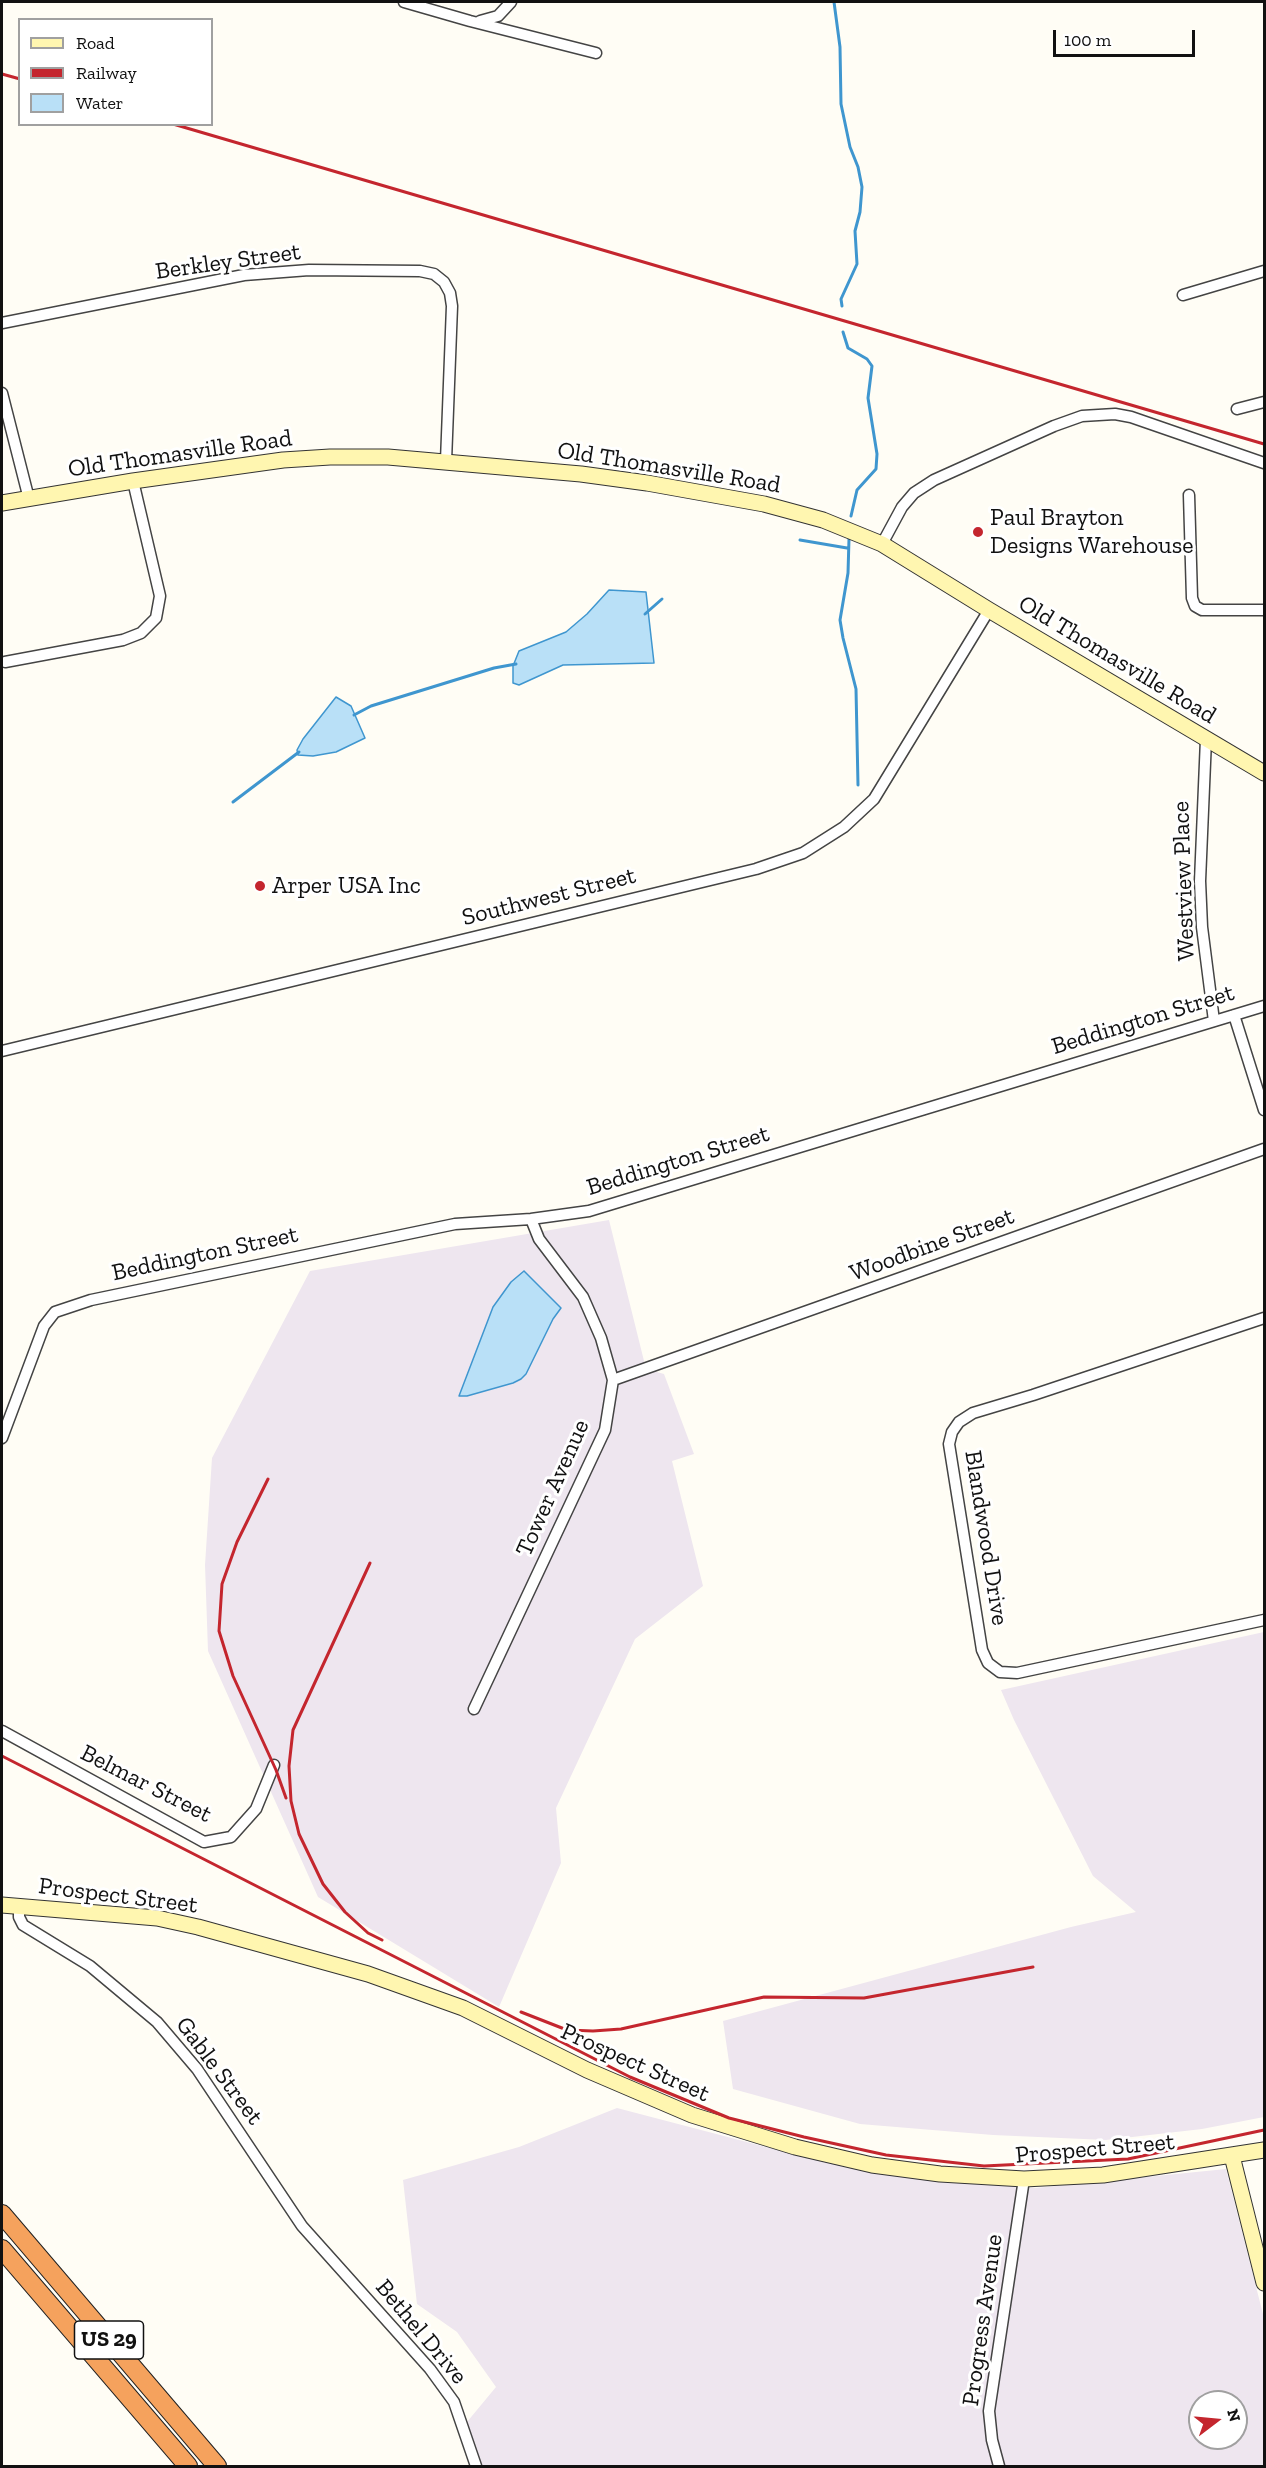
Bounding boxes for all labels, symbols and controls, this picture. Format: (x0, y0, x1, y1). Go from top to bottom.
legend (18, 18, 213, 126)
scale bar (1056, 18, 1198, 56)
text: 100 m (1064, 29, 1111, 51)
text: Road (76, 32, 115, 54)
text: Railway (76, 62, 137, 84)
text: Water (76, 92, 123, 114)
street label: Berkley Street (154, 238, 302, 286)
street label: Old Thomasville Road (66, 424, 294, 484)
street label: Old Thomasville Road (555, 436, 783, 500)
place label: Paul Brayton Designs Warehouse (990, 504, 1194, 560)
marker: Paul Brayton Designs Warehouse (971, 525, 985, 539)
street label: Old Thomasville Road (1013, 590, 1221, 730)
street label: Westview Place (1167, 801, 1201, 961)
street label: Southwest Street (459, 862, 639, 932)
place label: Arper USA Inc (272, 872, 421, 900)
marker: Arper USA Inc (253, 879, 267, 893)
street label: Beddington Street (1048, 979, 1238, 1061)
street label: Beddington Street (583, 1120, 773, 1202)
street label: Woodbine Street (846, 1202, 1018, 1288)
street label: Beddington Street (109, 1220, 301, 1288)
street label: Tower Avenue (510, 1415, 596, 1561)
street label: Blandwood Drive (958, 1448, 1014, 1628)
street label: Belmar Street (76, 1739, 216, 1829)
street label: Prospect Street (37, 1872, 199, 1920)
street label: Gable Street (169, 2011, 269, 2131)
street label: Prospect Street (556, 2017, 714, 2109)
street label: Prospect Street (1014, 2128, 1176, 2170)
street label: Progress Avenue (957, 2232, 1009, 2408)
street label: Bethel Drive (369, 2274, 473, 2390)
road number: US 29 (74, 2321, 144, 2359)
north arrow (1188, 2390, 1248, 2450)
text: N (1223, 2407, 1245, 2424)

